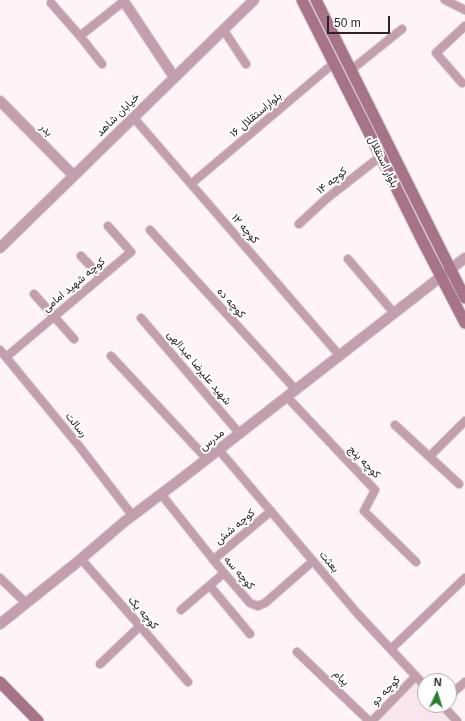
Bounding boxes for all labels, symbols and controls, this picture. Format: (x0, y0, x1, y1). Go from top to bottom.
scale bar (329, 8, 392, 34)
text: 50 m (334, 16, 361, 30)
street label: بلواراستقلال ۱۶ (227, 90, 285, 140)
street label: خیابان شاهد (94, 91, 142, 139)
street label: بدر (37, 121, 55, 139)
street label: بلوار استقلال (365, 134, 401, 190)
street label: کوچه ۱۴ (314, 165, 350, 197)
street label: کوچه ۱۲ (229, 212, 261, 246)
street label: کوچه شهید امامی (40, 255, 108, 315)
street label: کوچه ده (214, 285, 248, 321)
street label: شهید علیرضا عبدالهی (164, 328, 234, 408)
street label: رسالت (62, 410, 90, 440)
street label: مدرس (197, 426, 227, 454)
street label: کوچه پنج (345, 443, 383, 481)
street label: کوچه شش (212, 506, 258, 548)
street label: بعثت (316, 549, 342, 575)
street label: کوچه سه (221, 553, 257, 593)
street label: کوچه یک (125, 594, 161, 632)
street label: پیام (330, 667, 352, 689)
street label: کوچه دو (369, 673, 403, 709)
north arrow (417, 673, 457, 713)
text: N (433, 676, 442, 688)

